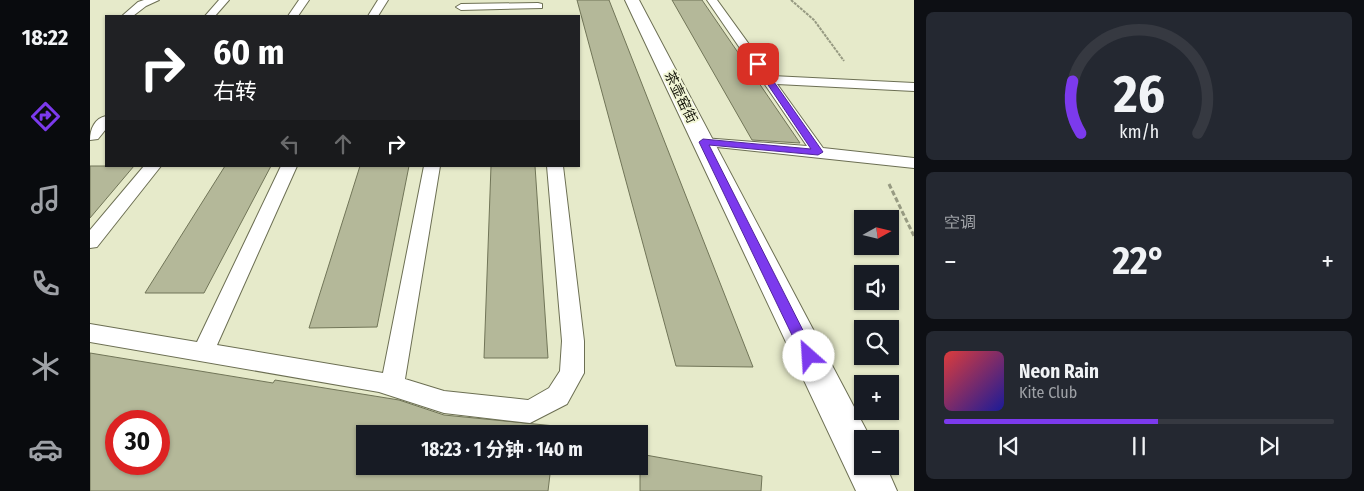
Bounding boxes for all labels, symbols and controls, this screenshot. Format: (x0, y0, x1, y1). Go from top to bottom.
text: 18:22 (22, 24, 68, 51)
text: 60 m (213, 31, 284, 73)
icon: right (130, 35, 195, 100)
pin (737, 43, 779, 85)
icon: arrive (744, 50, 772, 78)
text: 26 (1112, 63, 1165, 126)
street label: 茶壶窑街 (661, 68, 700, 126)
text: 右转 (213, 78, 257, 105)
icon: directions (28, 99, 63, 134)
text: km/h (1119, 121, 1159, 143)
icon: left (276, 130, 304, 158)
icon: ahead (329, 130, 357, 158)
icon: right (382, 130, 410, 158)
icon: music (28, 182, 63, 217)
north arrow (854, 210, 899, 255)
map controls (854, 210, 899, 475)
text: 空调 (944, 213, 976, 232)
text: 22° (1112, 238, 1165, 284)
text: − (944, 245, 957, 278)
text: + (1321, 245, 1334, 278)
button: sound (854, 265, 899, 310)
icon: phone (28, 266, 63, 301)
button: search (854, 320, 899, 365)
position arrow (782, 329, 834, 381)
icon: climate (28, 349, 63, 384)
text: Neon Rain (1019, 360, 1099, 383)
button: + (854, 375, 899, 420)
text: Kite Club (1019, 383, 1077, 402)
speed limit sign: 30 (105, 410, 170, 475)
button: − (854, 430, 899, 475)
icon: car (28, 432, 63, 467)
icon: previous (995, 432, 1023, 460)
icon: pause (1125, 432, 1153, 460)
icon: next (1255, 432, 1283, 460)
text: 18:23 · 1 分钟 · 140 m (421, 438, 583, 461)

